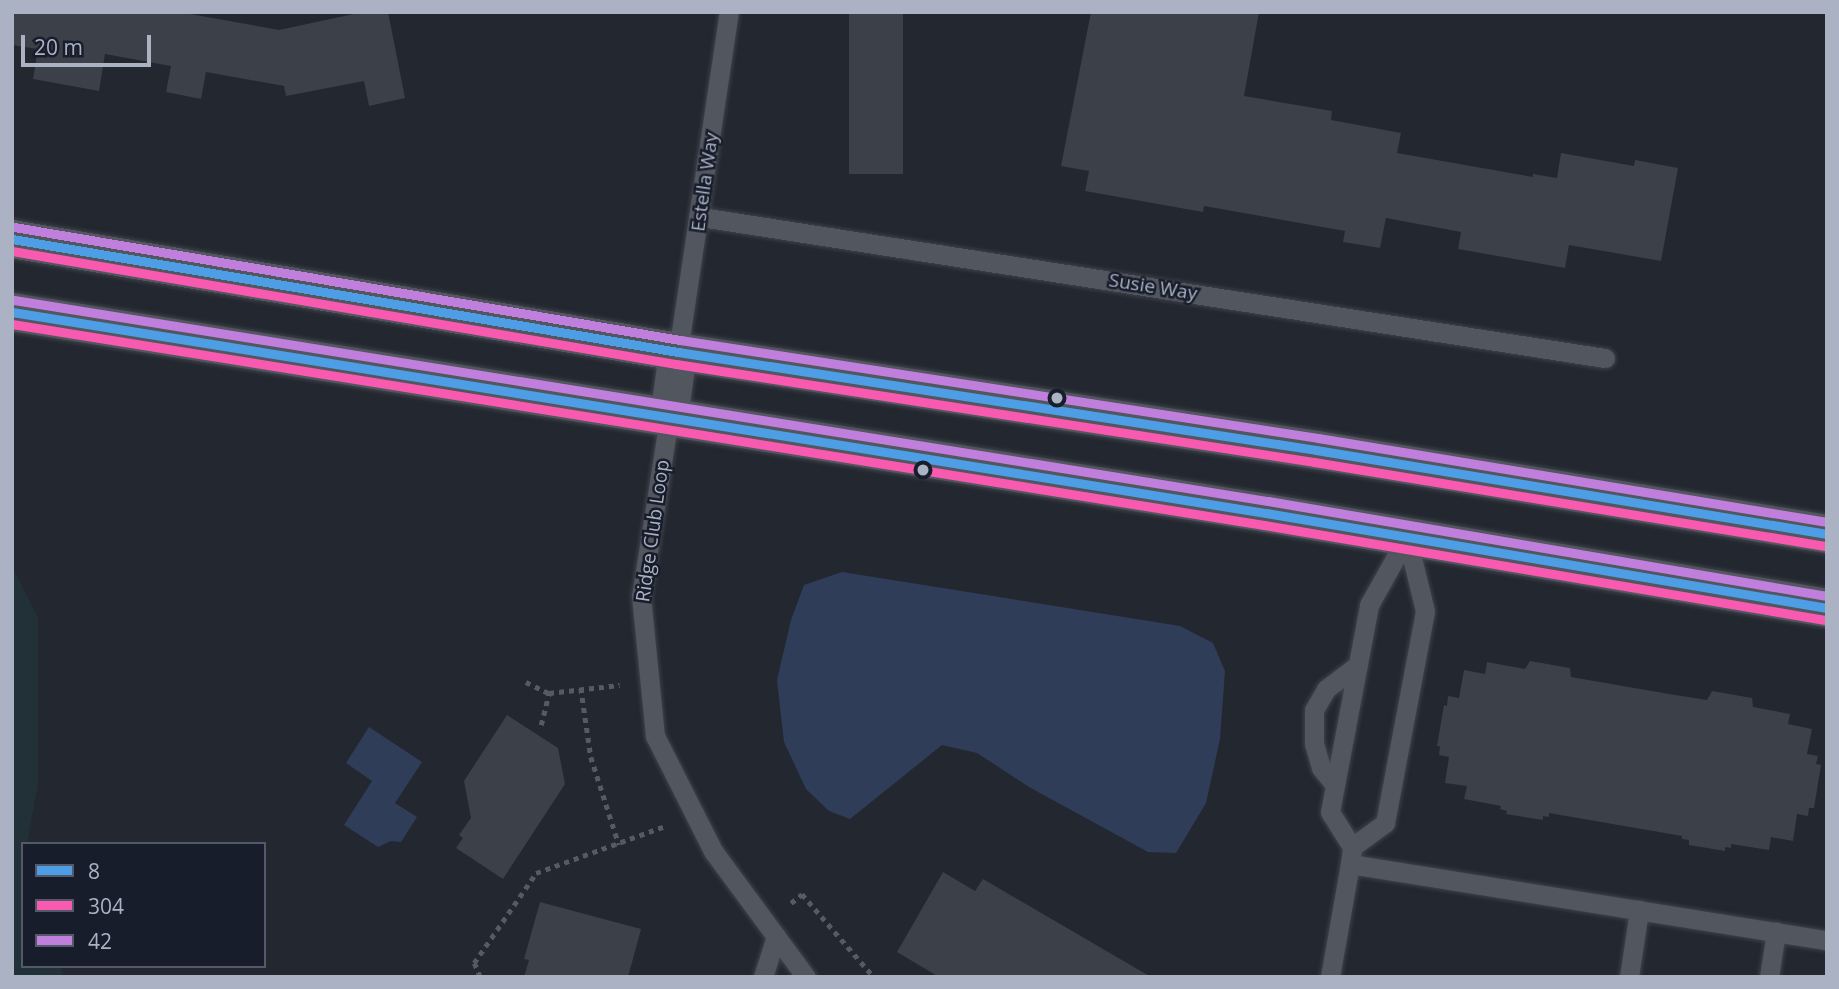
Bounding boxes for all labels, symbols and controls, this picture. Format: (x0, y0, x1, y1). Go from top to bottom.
scale bar (24, 21, 154, 65)
text: 20 m (34, 33, 83, 61)
street label: Estella Way (687, 131, 723, 233)
street label: Susie Way (1107, 269, 1199, 305)
unlabelled marker (1050, 391, 1064, 405)
street label: Ridge Club Loop (632, 458, 674, 604)
unlabelled marker (916, 463, 930, 477)
legend (21, 842, 266, 968)
text: 8 (88, 857, 100, 885)
text: 304 (88, 892, 124, 920)
text: 42 (88, 927, 112, 955)

